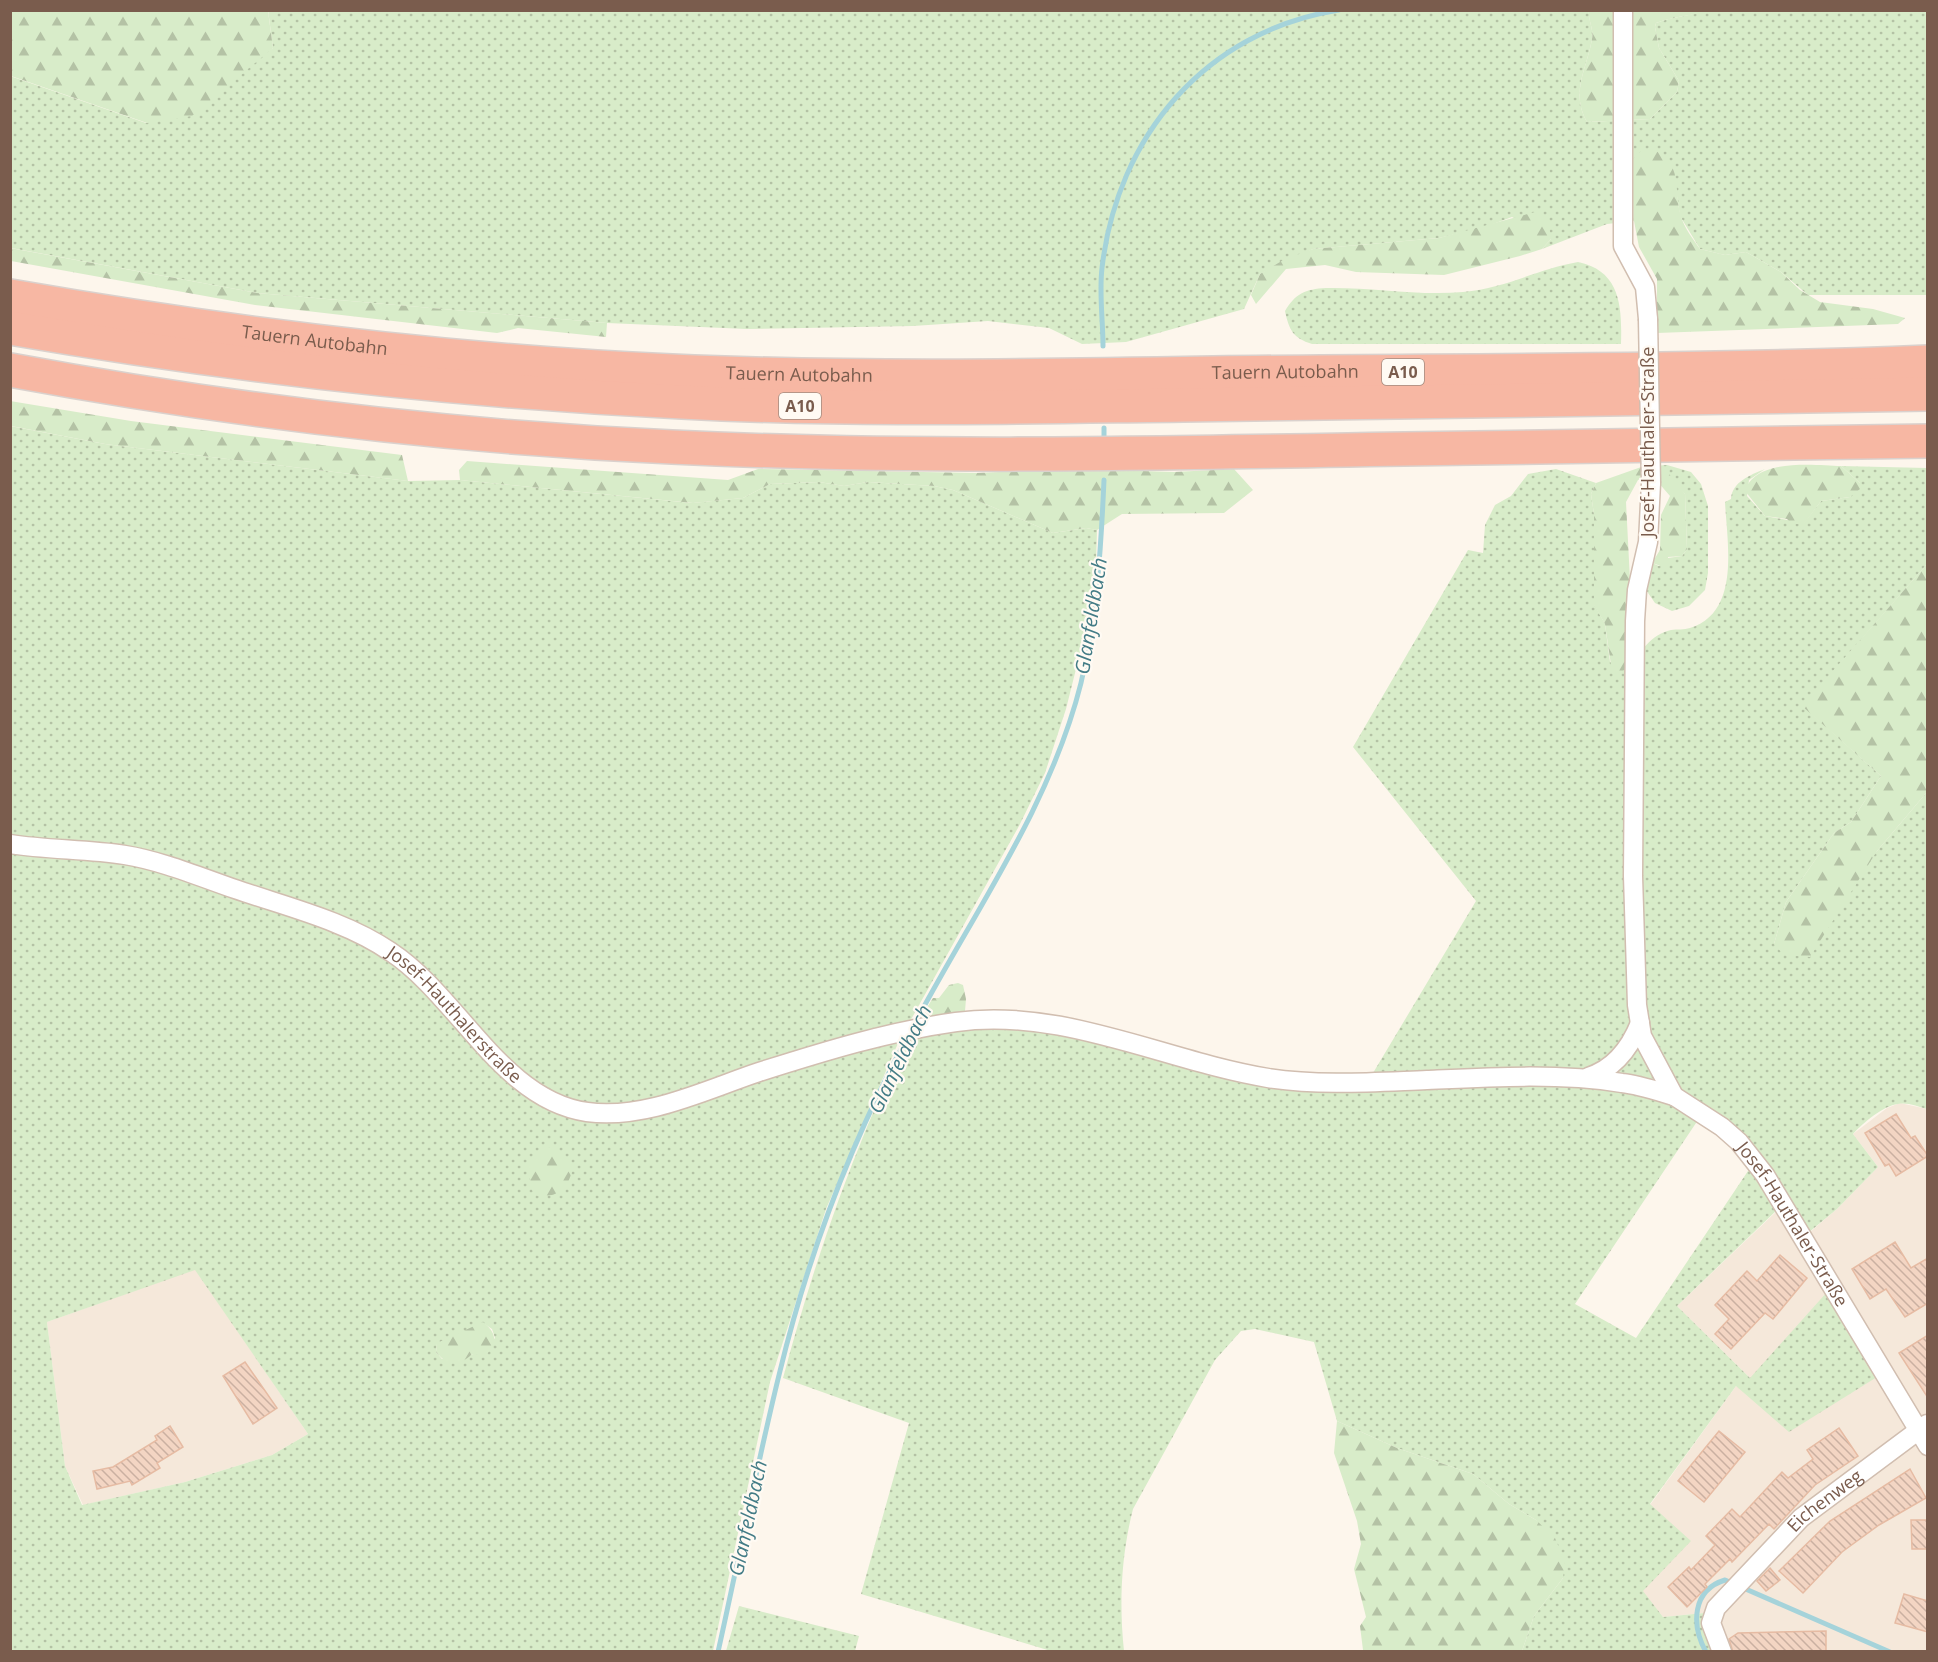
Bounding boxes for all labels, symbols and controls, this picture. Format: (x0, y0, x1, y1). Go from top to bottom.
street label: Tauern Autobahn (240, 319, 389, 360)
street label: Josef-Hauthaler-Straße (1635, 347, 1659, 539)
street label: Tauern Autobahn (1212, 359, 1359, 384)
road number: A10 (1382, 359, 1424, 385)
street label: Tauern Autobahn (725, 360, 873, 387)
road number: A10 (779, 393, 821, 419)
water label: Glanfeldbach (1068, 556, 1113, 676)
street label: Josef-Hauthalerstraße (381, 939, 527, 1088)
water label: Glanfeldbach (862, 1000, 937, 1118)
street label: Josef-Hauthaler-Straße (1731, 1135, 1854, 1311)
water label: Glanfeldbach (722, 1458, 773, 1578)
street label: Eichenweg (1781, 1463, 1867, 1537)

